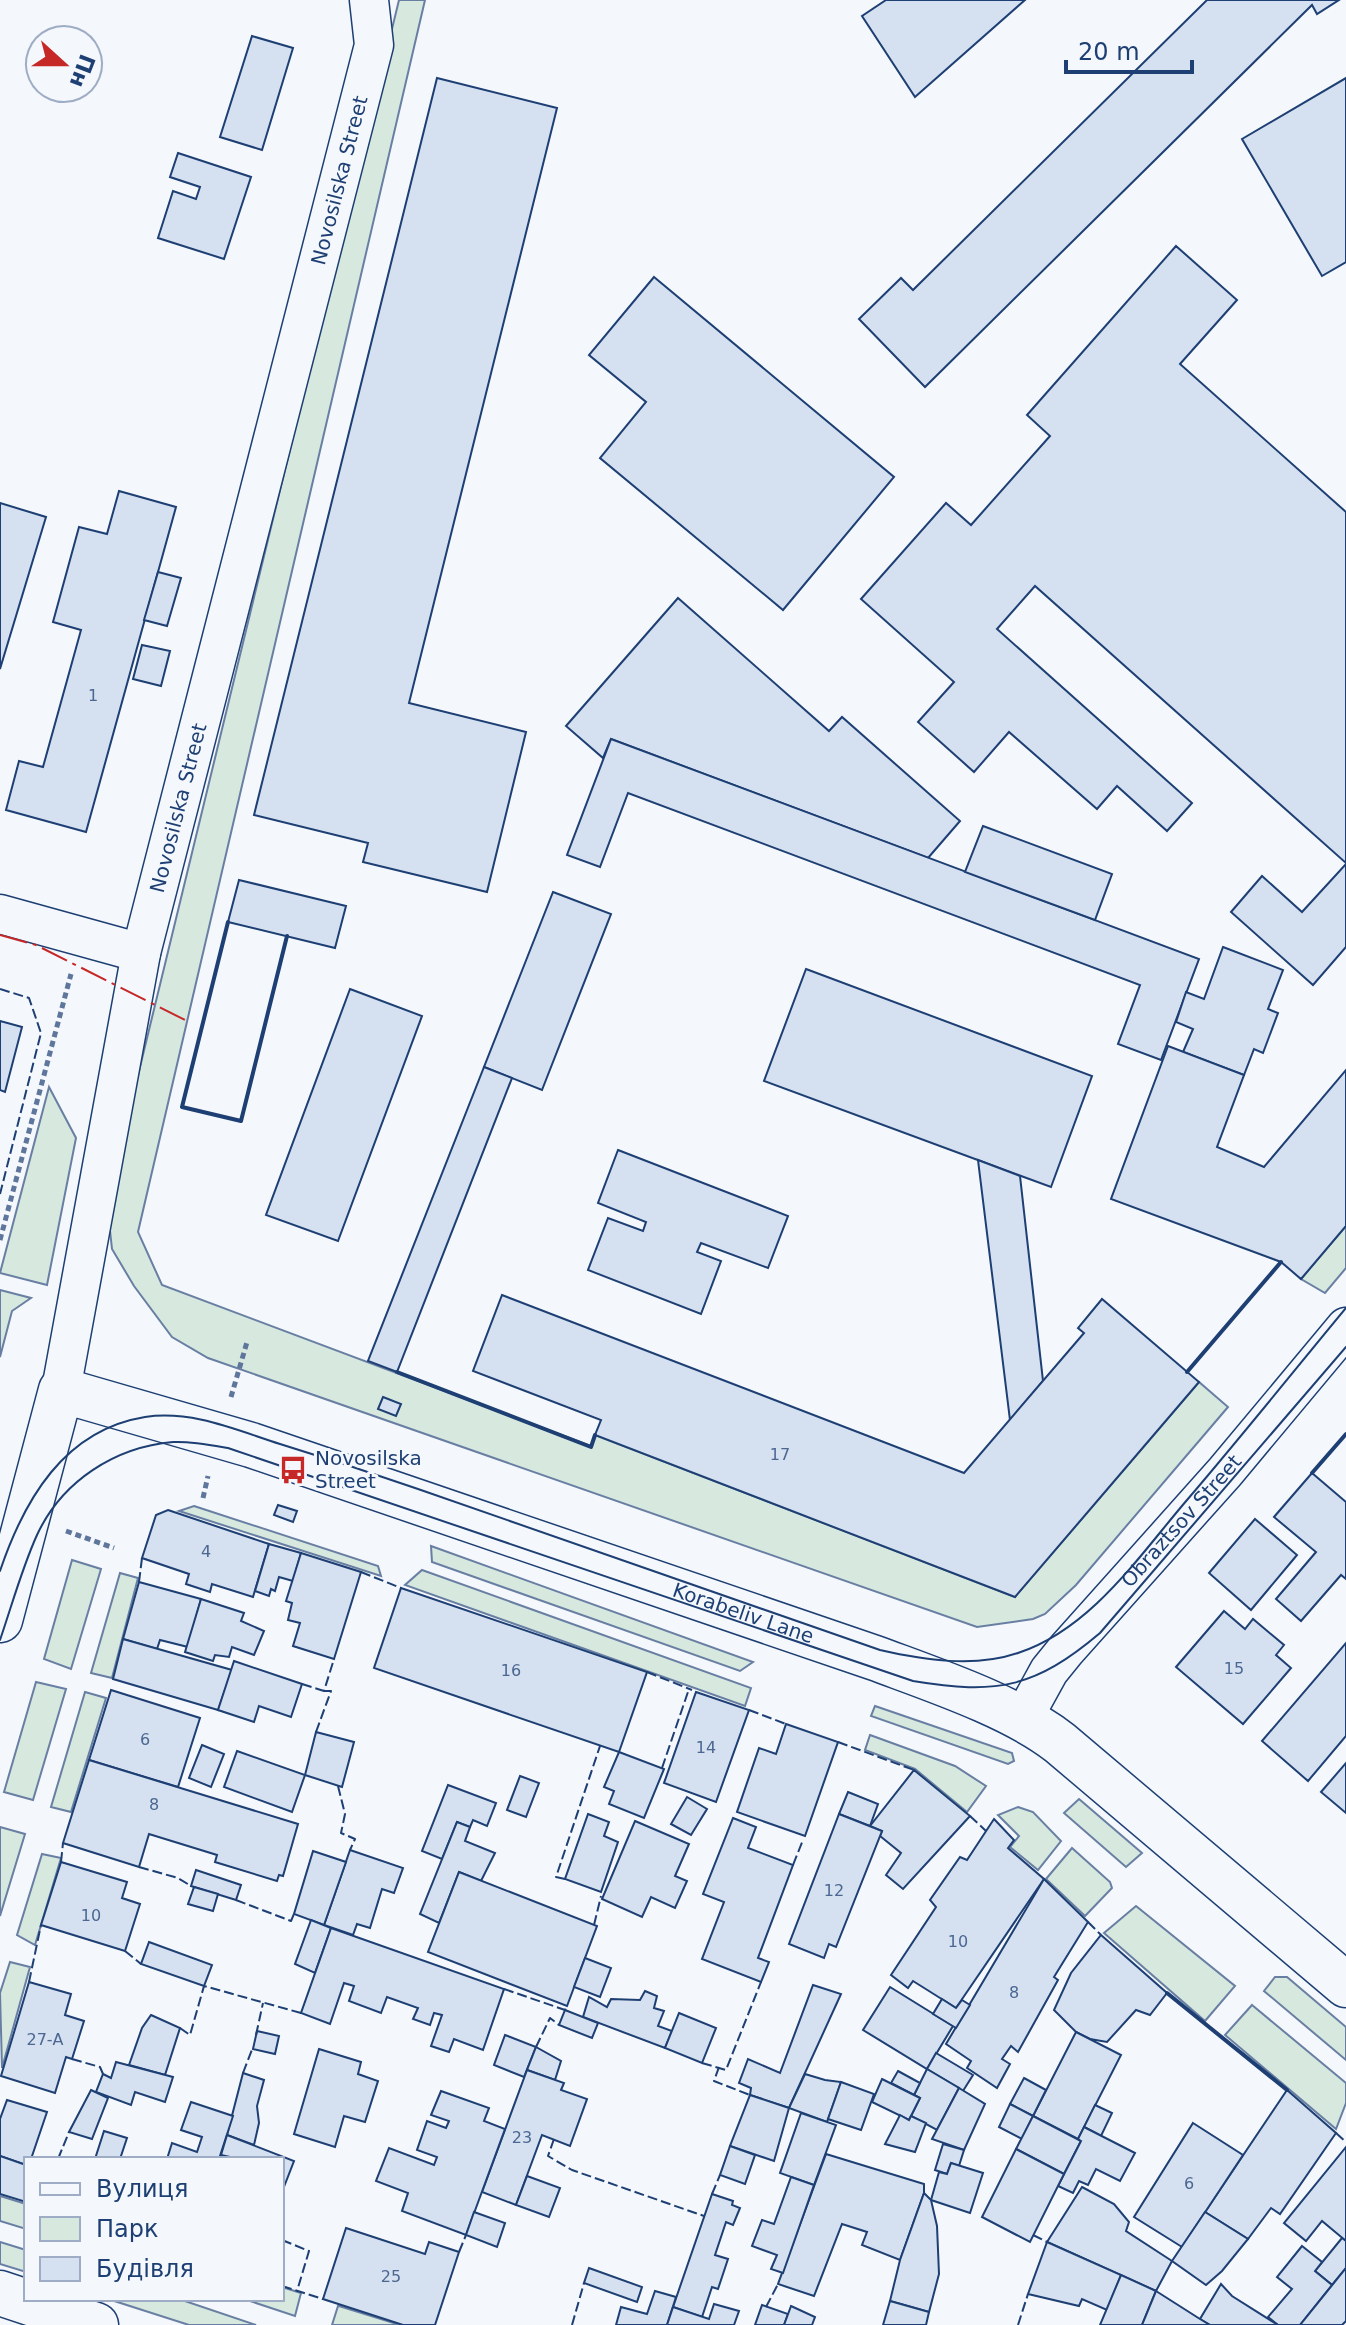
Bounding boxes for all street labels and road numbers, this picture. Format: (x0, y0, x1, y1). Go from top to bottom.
street label: Novosilska Street (306, 93, 373, 268)
street label: Novosilska Street (145, 721, 211, 895)
street label: Obraztsov Street (1116, 1450, 1246, 1592)
street label: Korabeliv Lane (670, 1578, 817, 1648)

